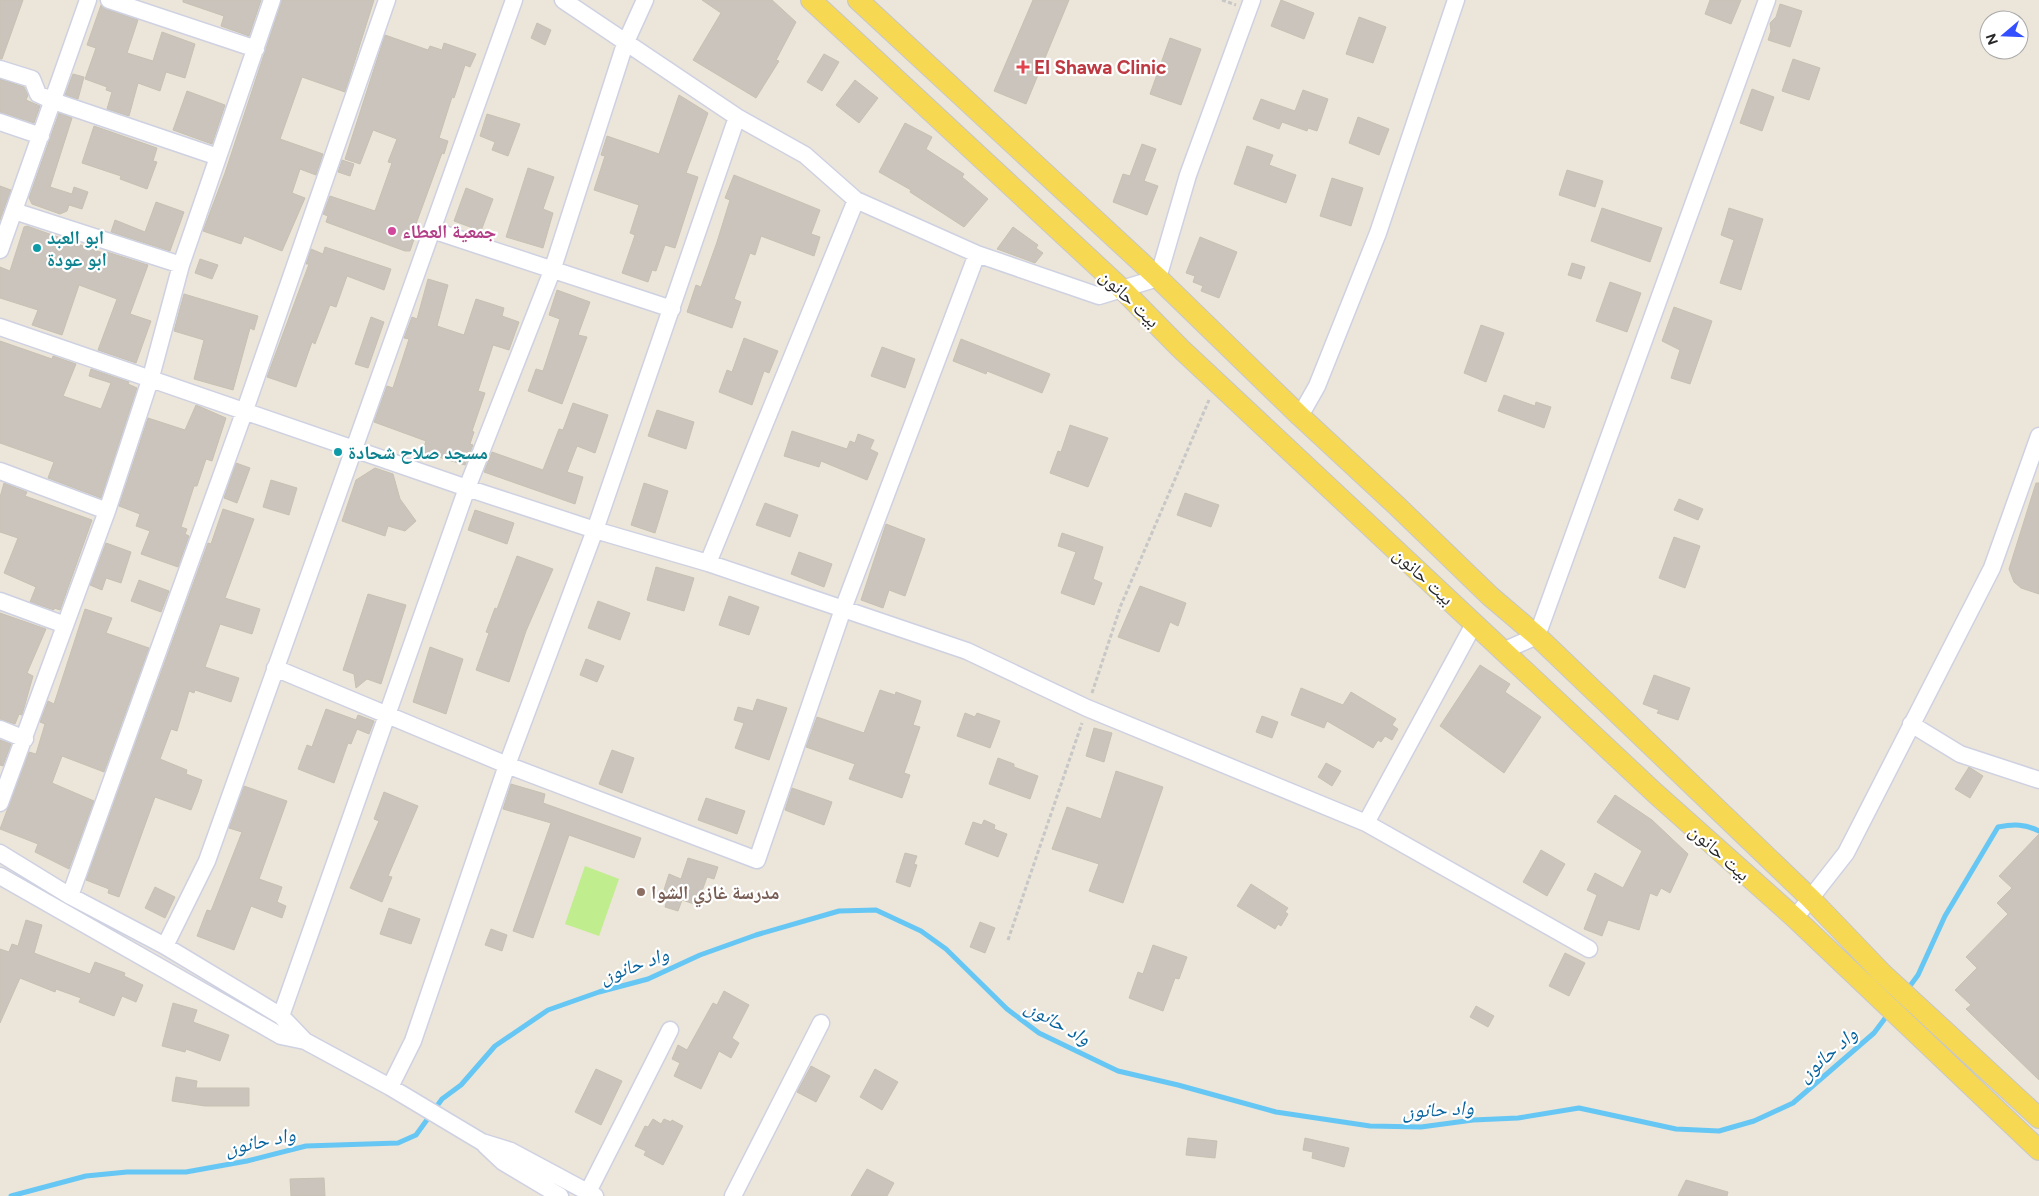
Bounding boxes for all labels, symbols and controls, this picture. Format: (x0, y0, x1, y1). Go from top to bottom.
north arrow (1979, 10, 2029, 60)
text: N (1982, 31, 2002, 47)
place label: El Shawa Clinic (1034, 56, 1166, 79)
marker: El Shawa Clinic (1016, 60, 1030, 74)
place label: جمعية العطاء (402, 220, 496, 243)
marker: جمعية العطاء (386, 225, 398, 237)
place label: ابو العبد ابو عودة (47, 226, 107, 271)
marker: ابو العبد ابو عودة (31, 242, 43, 254)
street label: بيت حانون (1095, 264, 1164, 332)
place label: مسجد صلاح شحادة (348, 441, 488, 464)
marker: مسجد صلاح شحادة (332, 446, 344, 458)
street label: بيت حانون (1389, 543, 1459, 610)
street label: بيت حانون (1684, 819, 1755, 886)
place label: مدرسة غازي الشوا (651, 881, 780, 908)
marker: مدرسة غازي الشوا (635, 886, 647, 898)
water label: واد حانون (596, 941, 672, 989)
water label: واد حانون (1020, 994, 1095, 1051)
water label: واد حانون (1792, 1021, 1863, 1087)
water label: واد حانون (1402, 1095, 1474, 1124)
water label: واد حانون (222, 1122, 298, 1161)

